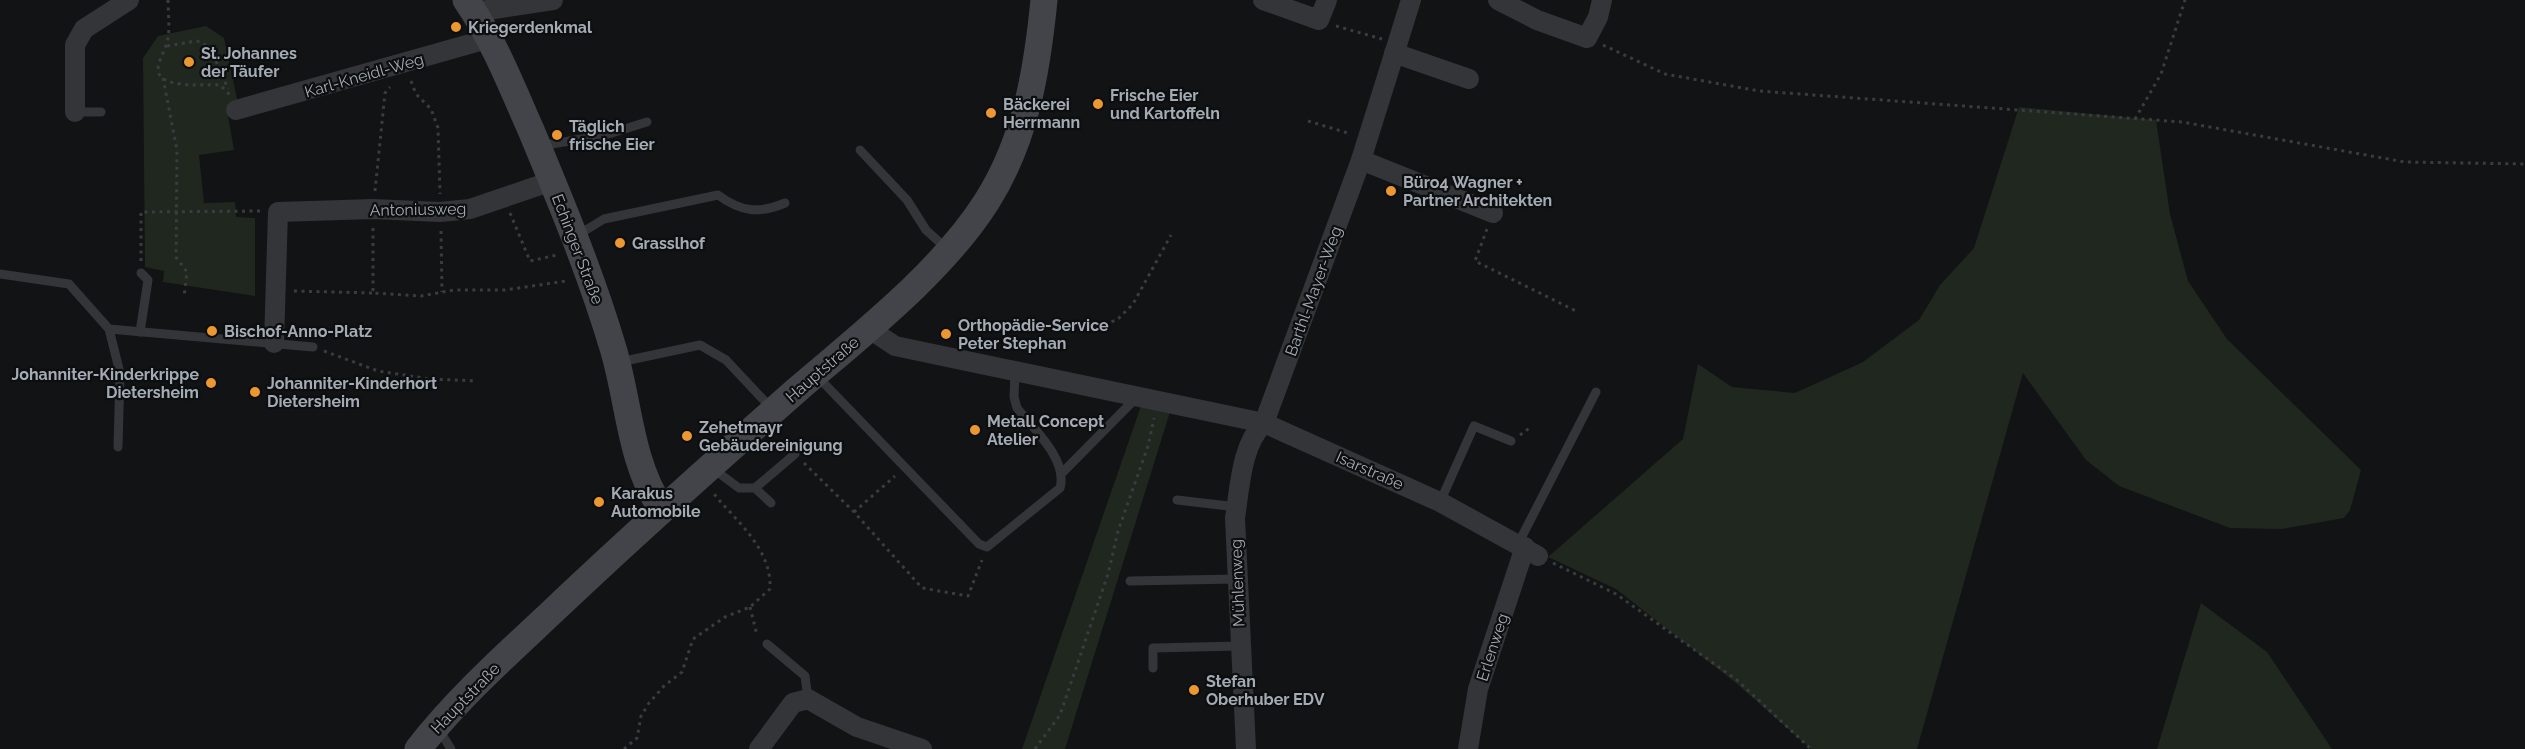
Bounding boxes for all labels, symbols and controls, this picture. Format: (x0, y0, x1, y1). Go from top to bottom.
place label: Kriegerdenkmal (468, 18, 593, 37)
marker: Kriegerdenkmal (449, 20, 463, 34)
place label: St. Johannes der Täufer (201, 44, 297, 81)
street label: Karl-Kneidl-Weg (302, 49, 426, 102)
marker: St. Johannes der Täufer (182, 55, 196, 69)
place label: Frische Eier und Kartoffeln (1110, 86, 1220, 123)
place label: Bäckerei Herrmann (1003, 95, 1080, 132)
marker: Frische Eier und Kartoffeln (1091, 97, 1105, 111)
marker: Bäckerei Herrmann (984, 106, 998, 120)
place label: Täglich frische Eier (569, 117, 655, 154)
marker: Täglich frische Eier (550, 128, 564, 142)
place label: Büro4 Wagner + Partner Architekten (1403, 173, 1552, 210)
marker: Büro4 Wagner + Partner Architekten (1384, 184, 1398, 198)
street label: Echinger Straße (548, 191, 607, 307)
street label: Antoniusweg (370, 199, 467, 220)
street label: Barthl-Mayer-Weg (1281, 224, 1346, 359)
place label: Grasslhof (632, 234, 706, 253)
marker: Grasslhof (613, 236, 627, 250)
place label: Orthopädie-Service Peter Stephan (958, 316, 1109, 353)
place label: Bischof-Anno-Platz (224, 322, 372, 341)
marker: Bischof-Anno-Platz (205, 324, 219, 338)
marker: Orthopädie-Service Peter Stephan (939, 327, 953, 341)
street label: Hauptstraße (782, 332, 863, 406)
place label: Johanniter-Kinderkrippe Dietersheim (12, 365, 199, 402)
place label: Johanniter-Kinderhort Dietersheim (267, 374, 437, 411)
marker: Johanniter-Kinderkrippe Dietersheim (204, 376, 218, 390)
marker: Johanniter-Kinderhort Dietersheim (248, 385, 262, 399)
place label: Metall Concept Atelier (987, 412, 1104, 449)
place label: Zehetmayr Gebäudereinigung (699, 418, 843, 455)
marker: Metall Concept Atelier (968, 423, 982, 437)
marker: Zehetmayr Gebäudereinigung (680, 429, 694, 443)
street label: Isarstraße (1333, 447, 1406, 494)
place label: Karakus Automobile (611, 484, 701, 521)
marker: Karakus Automobile (592, 495, 606, 509)
street label: Mühlenweg (1226, 539, 1249, 627)
street label: Erlenweg (1473, 611, 1512, 683)
street label: Hauptstraße (427, 659, 504, 738)
place label: Stefan Oberhuber EDV (1206, 672, 1325, 709)
marker: Stefan Oberhuber EDV (1187, 683, 1201, 697)

